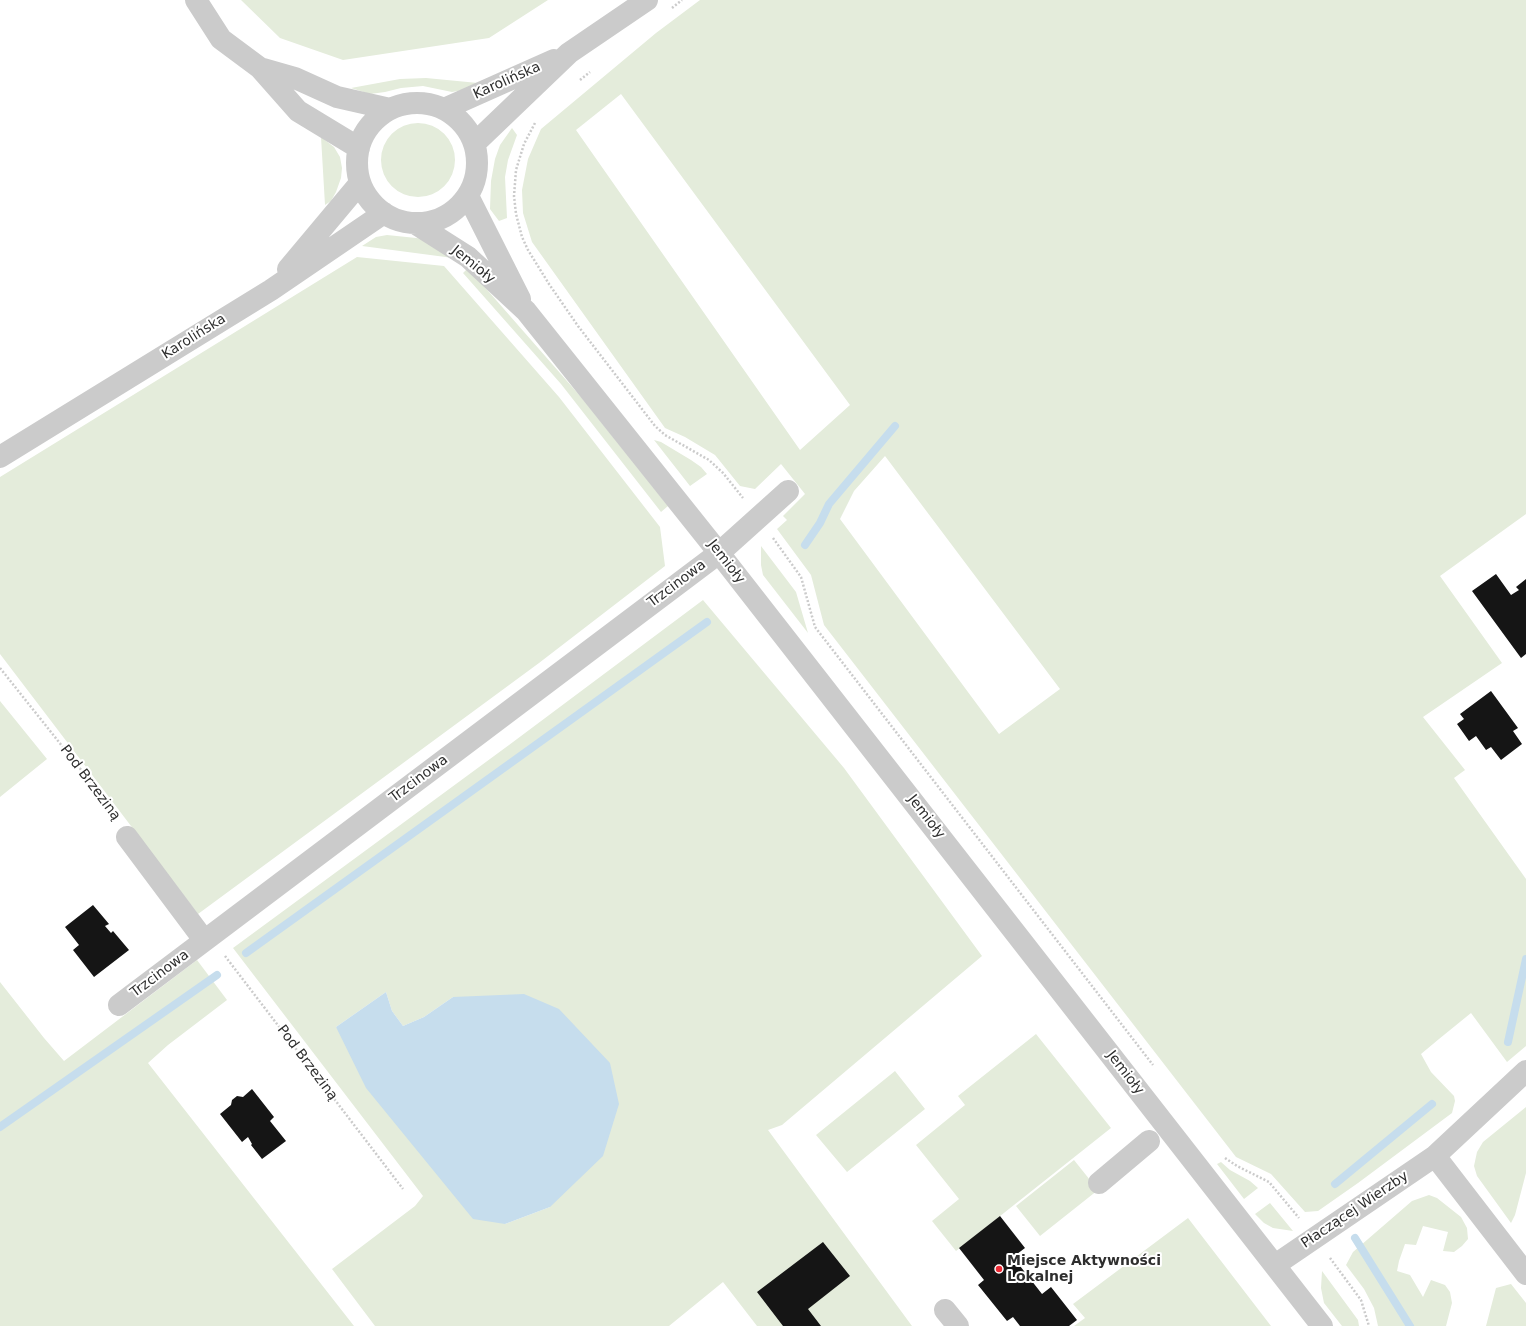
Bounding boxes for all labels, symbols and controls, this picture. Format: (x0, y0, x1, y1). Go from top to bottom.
street label: Karolińska (471, 59, 543, 103)
street label: Jemioły (448, 242, 498, 288)
street label: Karolińska (159, 311, 229, 363)
street label: Jemioły (704, 537, 748, 587)
street label: Trzcinowa (645, 557, 709, 611)
street label: Pod Brzeziną (56, 742, 124, 824)
street label: Trzcinowa (387, 752, 451, 806)
street label: Jemioły (904, 792, 948, 842)
street label: Trzcinowa (128, 947, 192, 1001)
street label: Pod Brzeziną (273, 1022, 341, 1104)
street label: Jemioły (1103, 1048, 1147, 1098)
street label: Płaczącej Wierzby (1298, 1168, 1412, 1252)
place label: Miejsce Aktywności Lokalnej (1007, 1253, 1161, 1286)
marker: Miejsce Aktywności Lokalnej (994, 1264, 1004, 1274)

